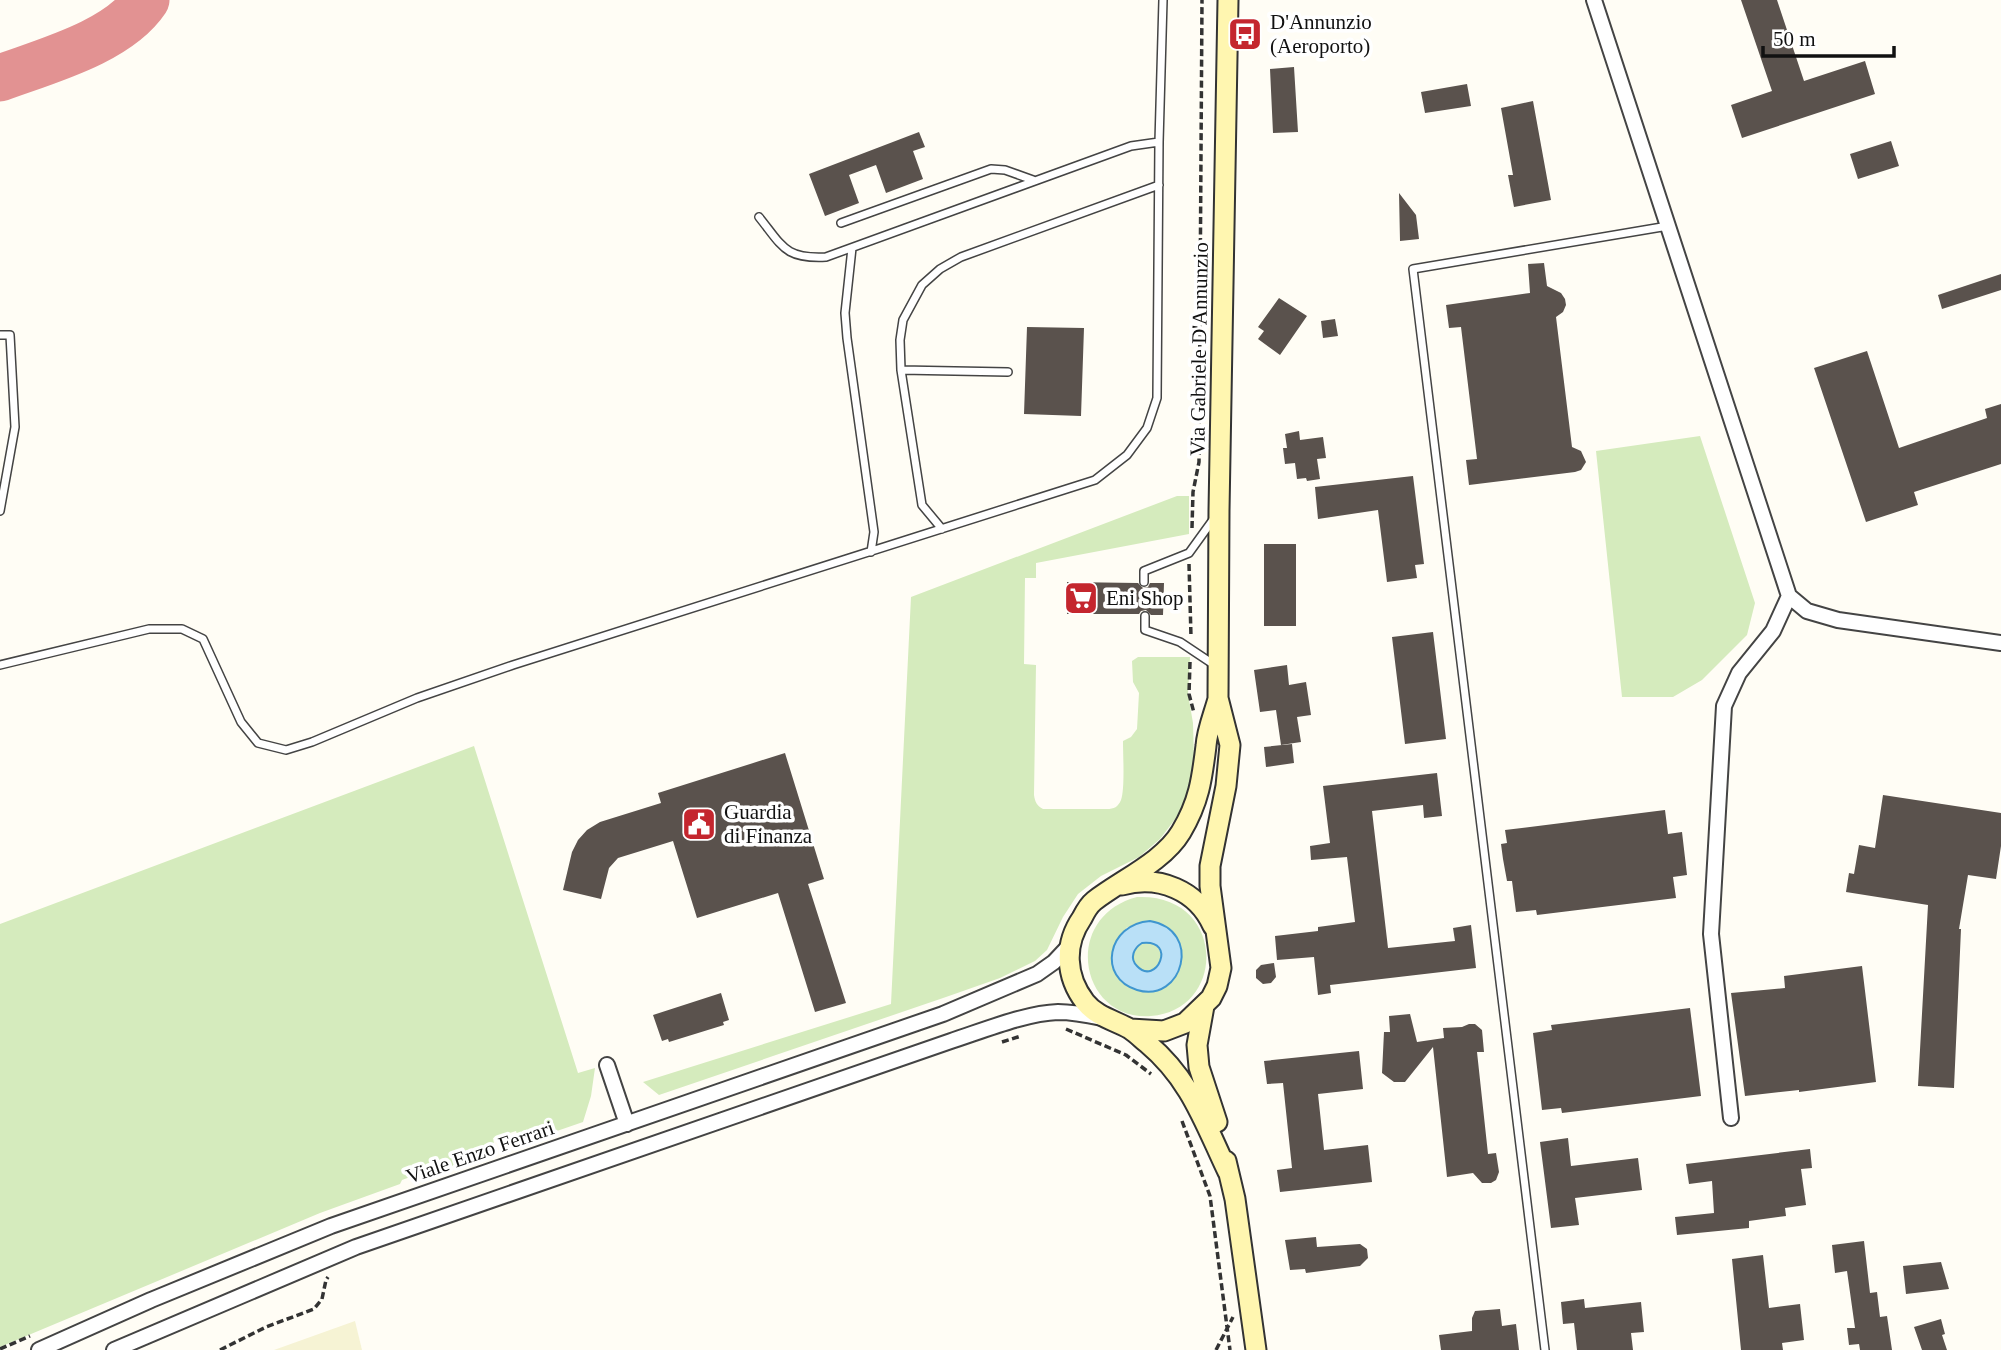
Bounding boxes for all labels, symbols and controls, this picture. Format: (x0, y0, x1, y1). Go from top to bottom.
place label: D'Annunzio (Aeroporto) (1270, 10, 1372, 58)
scale bar (1763, 14, 1894, 58)
bus stop icon: D'Annunzio (Aeroporto) (1226, 15, 1264, 53)
text: 50 m (1773, 27, 1816, 51)
street label: Via Gabriele D'Annunzio (1185, 242, 1213, 456)
supermarket icon: Eni Shop (1062, 579, 1100, 617)
place label: Eni Shop (1106, 586, 1184, 610)
place label: Guardia di Finanza (724, 800, 813, 848)
public building icon: Guardia di Finanza (680, 805, 718, 843)
street label: Viale Enzo Ferrari (403, 1115, 557, 1189)

